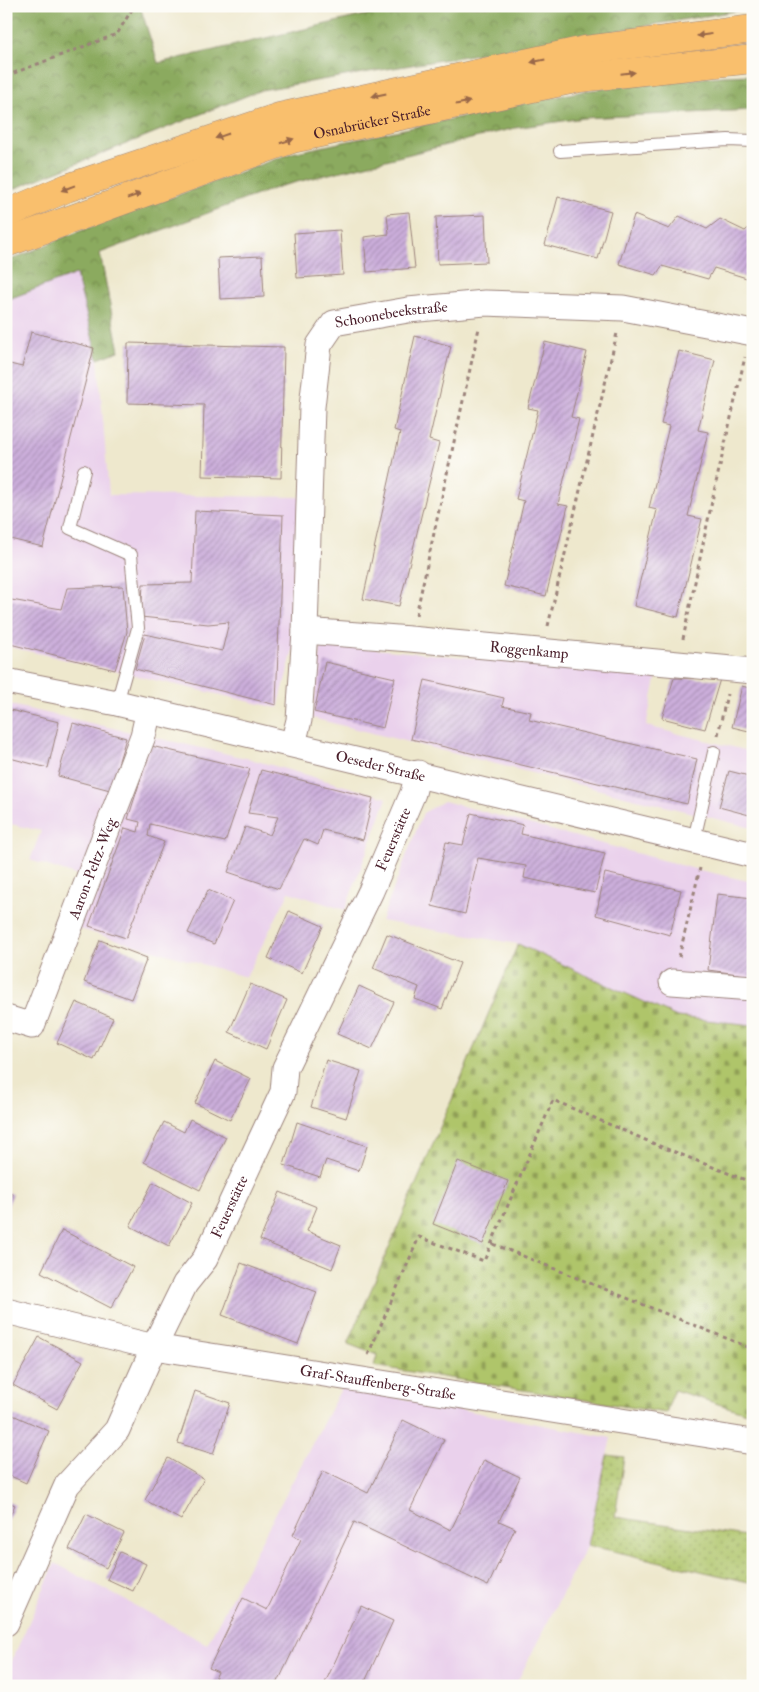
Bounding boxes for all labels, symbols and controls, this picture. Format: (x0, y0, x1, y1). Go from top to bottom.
one-way arrow (696, 31, 712, 39)
one-way arrow (530, 57, 545, 65)
one-way arrow (620, 69, 636, 77)
one-way arrow (371, 91, 386, 99)
one-way arrow (456, 99, 471, 107)
street label: Osnabrücker Straße (312, 100, 432, 144)
one-way arrow (214, 133, 229, 140)
one-way arrow (280, 137, 295, 145)
one-way arrow (60, 184, 75, 192)
one-way arrow (127, 191, 142, 199)
street label: Schoonebeekstraße (333, 297, 448, 332)
street label: Roggenkamp (489, 637, 570, 664)
street label: Oeseder Straße (334, 746, 427, 786)
street label: Feuerstätte (371, 804, 415, 874)
street label: Aaron-Peltz-Weg (64, 814, 121, 923)
street label: Feuerstätte (207, 1172, 252, 1241)
street label: Graf-Stauffenberg-Straße (299, 1361, 457, 1404)

